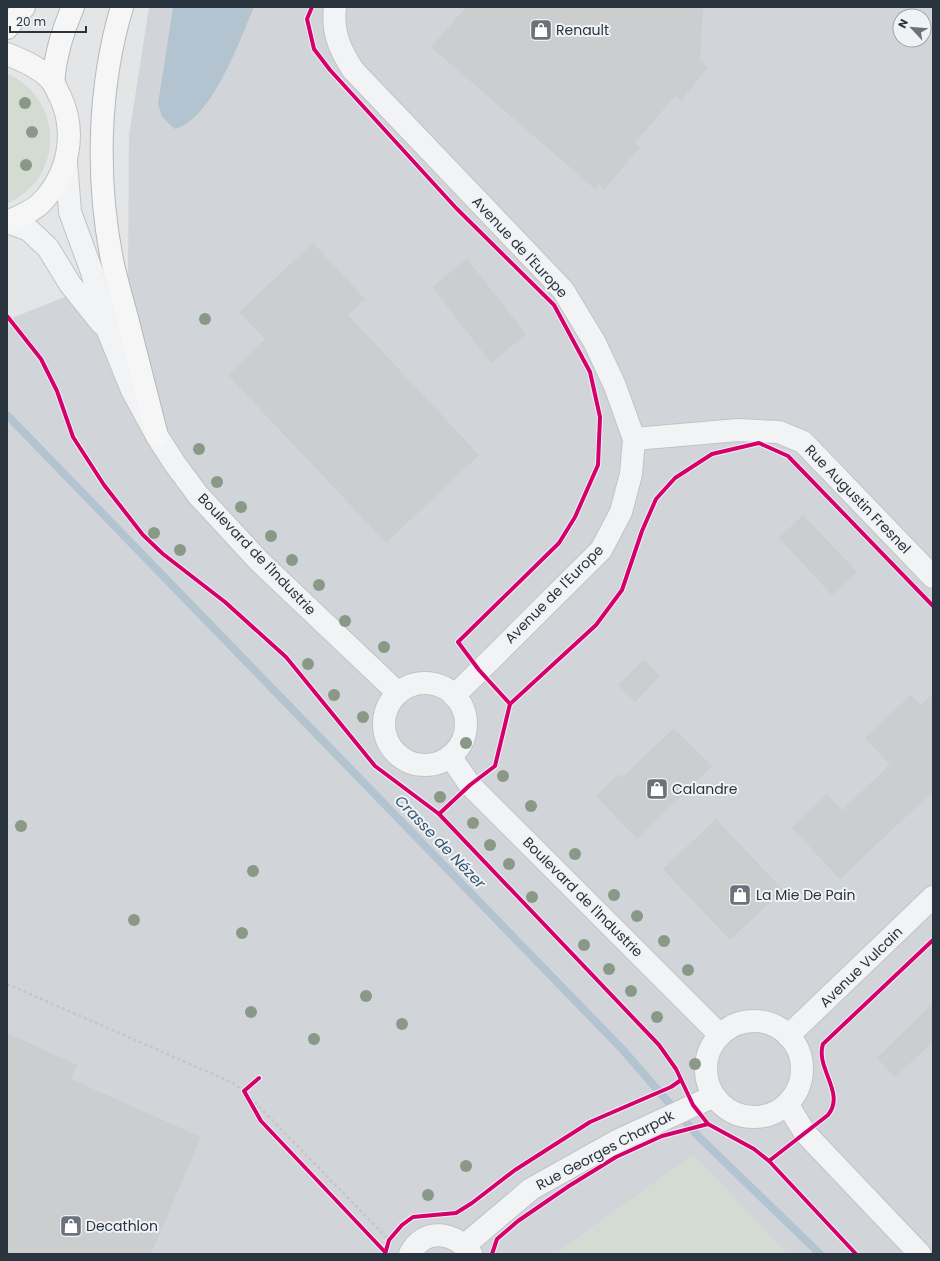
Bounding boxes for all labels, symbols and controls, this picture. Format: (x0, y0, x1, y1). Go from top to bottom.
scale bar (10, 8, 86, 34)
north arrow (892, 8, 932, 48)
text: 20 m (16, 13, 46, 30)
text: N (894, 16, 912, 31)
shop icon: Renault (528, 17, 554, 43)
place label: Renault (556, 20, 609, 40)
street label: Avenue de l'Europe (468, 192, 573, 302)
street label: Rue Augustin Fresnel (801, 440, 915, 558)
street label: Boulevard de l'Industrie (193, 489, 321, 620)
street label: Avenue de l'Europe (500, 540, 608, 648)
shop icon: Calandre (644, 776, 670, 802)
place label: Calandre (672, 779, 738, 799)
water label: Crasse de Nézer (390, 790, 491, 893)
street label: Boulevard de l'Industrie (518, 832, 648, 962)
shop icon: La Mie De Pain (727, 882, 753, 908)
place label: La Mie De Pain (756, 885, 855, 905)
street label: Avenue Vulcain (815, 922, 907, 1012)
street label: Rue Georges Charpak (533, 1105, 678, 1195)
shop icon: Decathlon (58, 1213, 84, 1239)
place label: Decathlon (86, 1216, 158, 1236)

